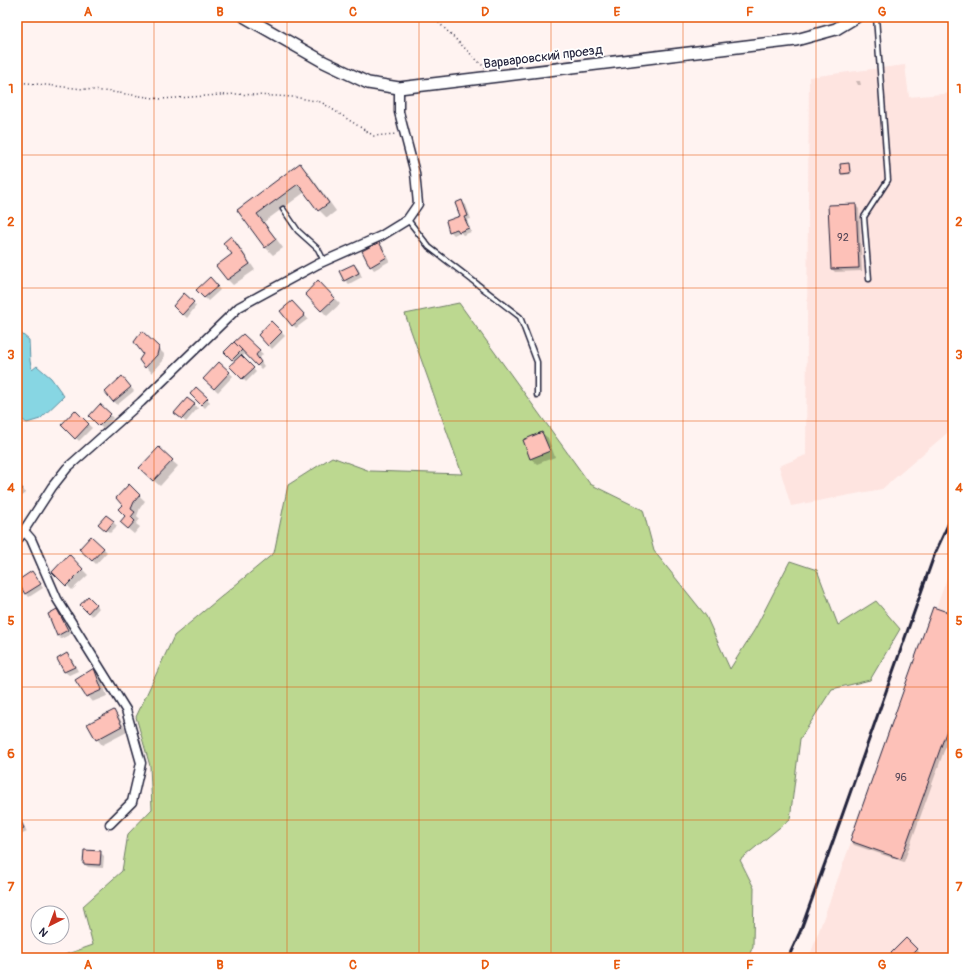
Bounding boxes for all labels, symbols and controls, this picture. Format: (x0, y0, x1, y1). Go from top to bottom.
text: A (84, 4, 93, 20)
text: B (216, 4, 224, 20)
text: C (349, 4, 357, 20)
text: D (481, 4, 489, 20)
text: E (614, 4, 621, 20)
text: F (746, 4, 754, 20)
text: G (878, 4, 887, 20)
street label: Варваровский проезд (483, 42, 604, 72)
text: 1 (8, 81, 14, 97)
text: 1 (956, 81, 962, 97)
text: 2 (7, 214, 15, 230)
text: 2 (955, 214, 963, 230)
house number: 92 (837, 231, 849, 244)
text: 3 (7, 347, 15, 363)
text: 3 (955, 347, 963, 363)
text: 4 (7, 480, 15, 496)
text: 4 (955, 480, 963, 496)
text: 5 (7, 613, 15, 629)
text: 5 (955, 613, 963, 629)
text: 6 (7, 746, 15, 762)
text: 6 (955, 746, 963, 762)
house number: 96 (895, 771, 907, 784)
text: 7 (8, 879, 15, 895)
text: 7 (956, 879, 963, 895)
north arrow (30, 905, 70, 945)
text: N (36, 924, 51, 939)
text: A (84, 957, 93, 973)
text: B (216, 957, 224, 973)
text: C (349, 957, 357, 973)
text: D (481, 957, 489, 973)
text: E (614, 957, 621, 973)
text: F (746, 957, 754, 973)
text: G (878, 957, 887, 973)

